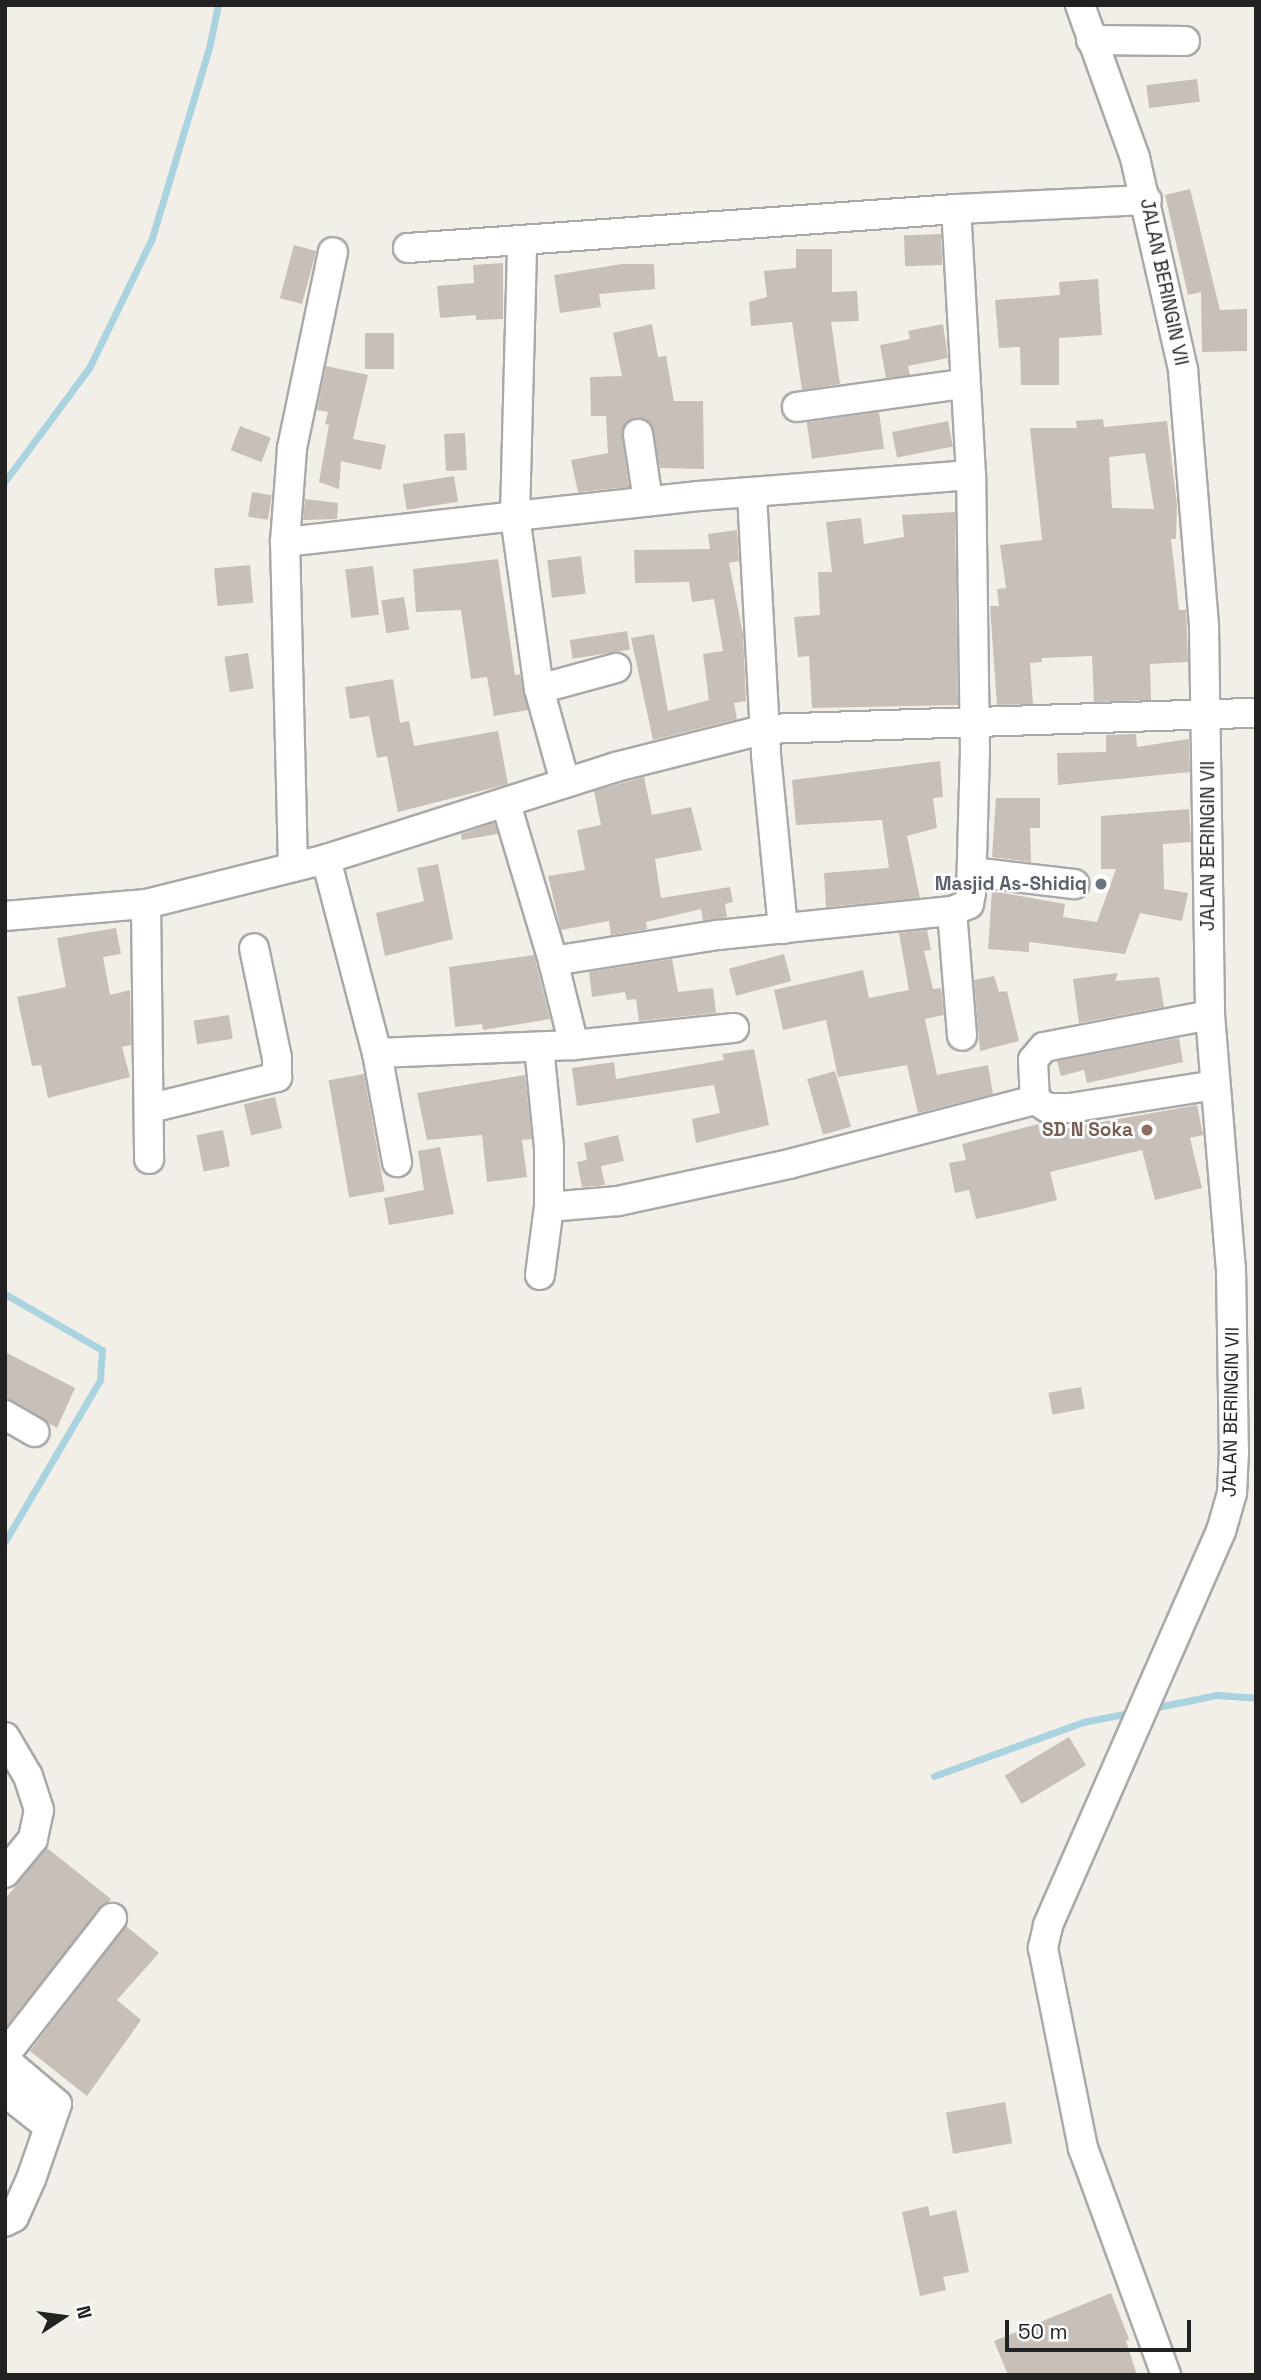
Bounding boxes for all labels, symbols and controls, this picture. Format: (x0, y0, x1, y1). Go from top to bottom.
street label: JALAN BERINGIN VII (1135, 196, 1193, 368)
street label: JALAN BERINGIN VII (1197, 761, 1219, 931)
place label: Masjid As-Shidiq (935, 873, 1087, 895)
marker: Masjid As-Shidiq (1093, 876, 1109, 892)
place label: SD N Soka (1042, 1119, 1133, 1141)
marker: SD N Soka (1139, 1122, 1155, 1138)
street label: JALAN BERINGIN VII (1218, 1326, 1244, 1498)
north arrow (28, 2282, 98, 2352)
text: N (70, 2303, 98, 2321)
scale bar (1009, 2306, 1194, 2350)
text: 50 m (1018, 2318, 1068, 2345)

